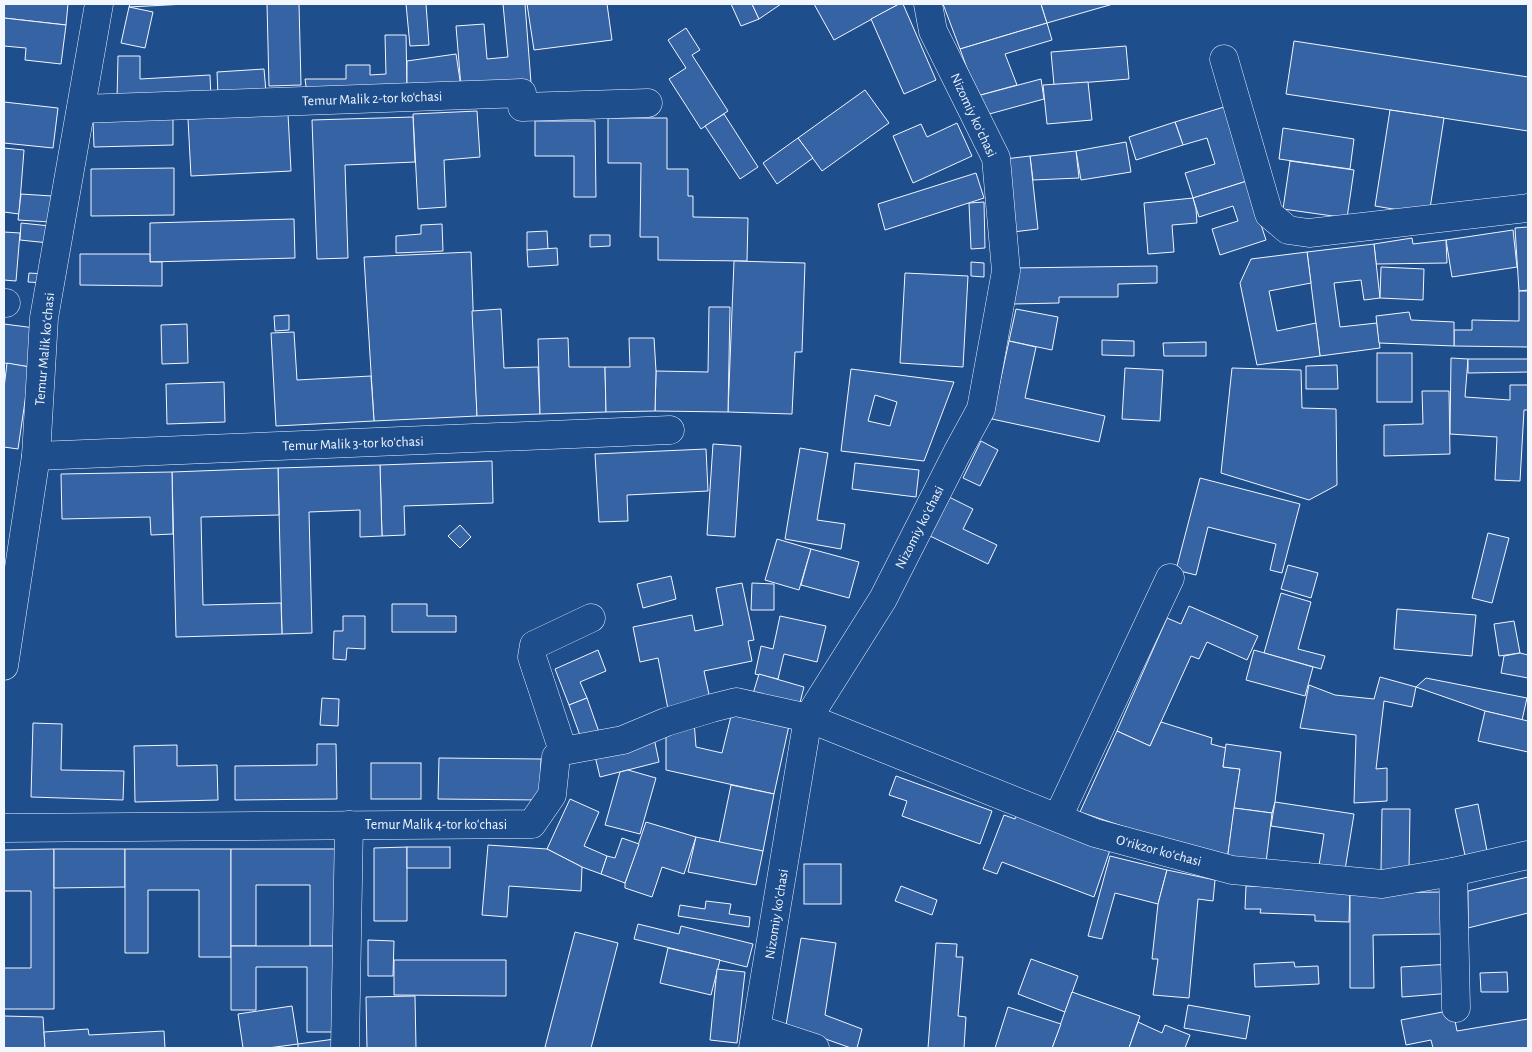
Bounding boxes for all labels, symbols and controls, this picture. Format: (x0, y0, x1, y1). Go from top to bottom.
street label: Nizomiy koʻchasi (947, 71, 999, 160)
street label: Temur Malik 2-tor ko‘chasi (302, 90, 443, 108)
street label: Temur Malik koʻchasi (33, 292, 57, 406)
street label: Temur Malik 3-tor koʻchasi (282, 435, 424, 453)
street label: Nizomiy koʻchasi (893, 484, 947, 571)
street label: Temur Malik 4-tor koʻchasi (365, 818, 507, 832)
street label: Oʻrikzor koʻchasi (1115, 833, 1203, 869)
street label: Nizomiy koʻchasi (763, 868, 791, 960)

